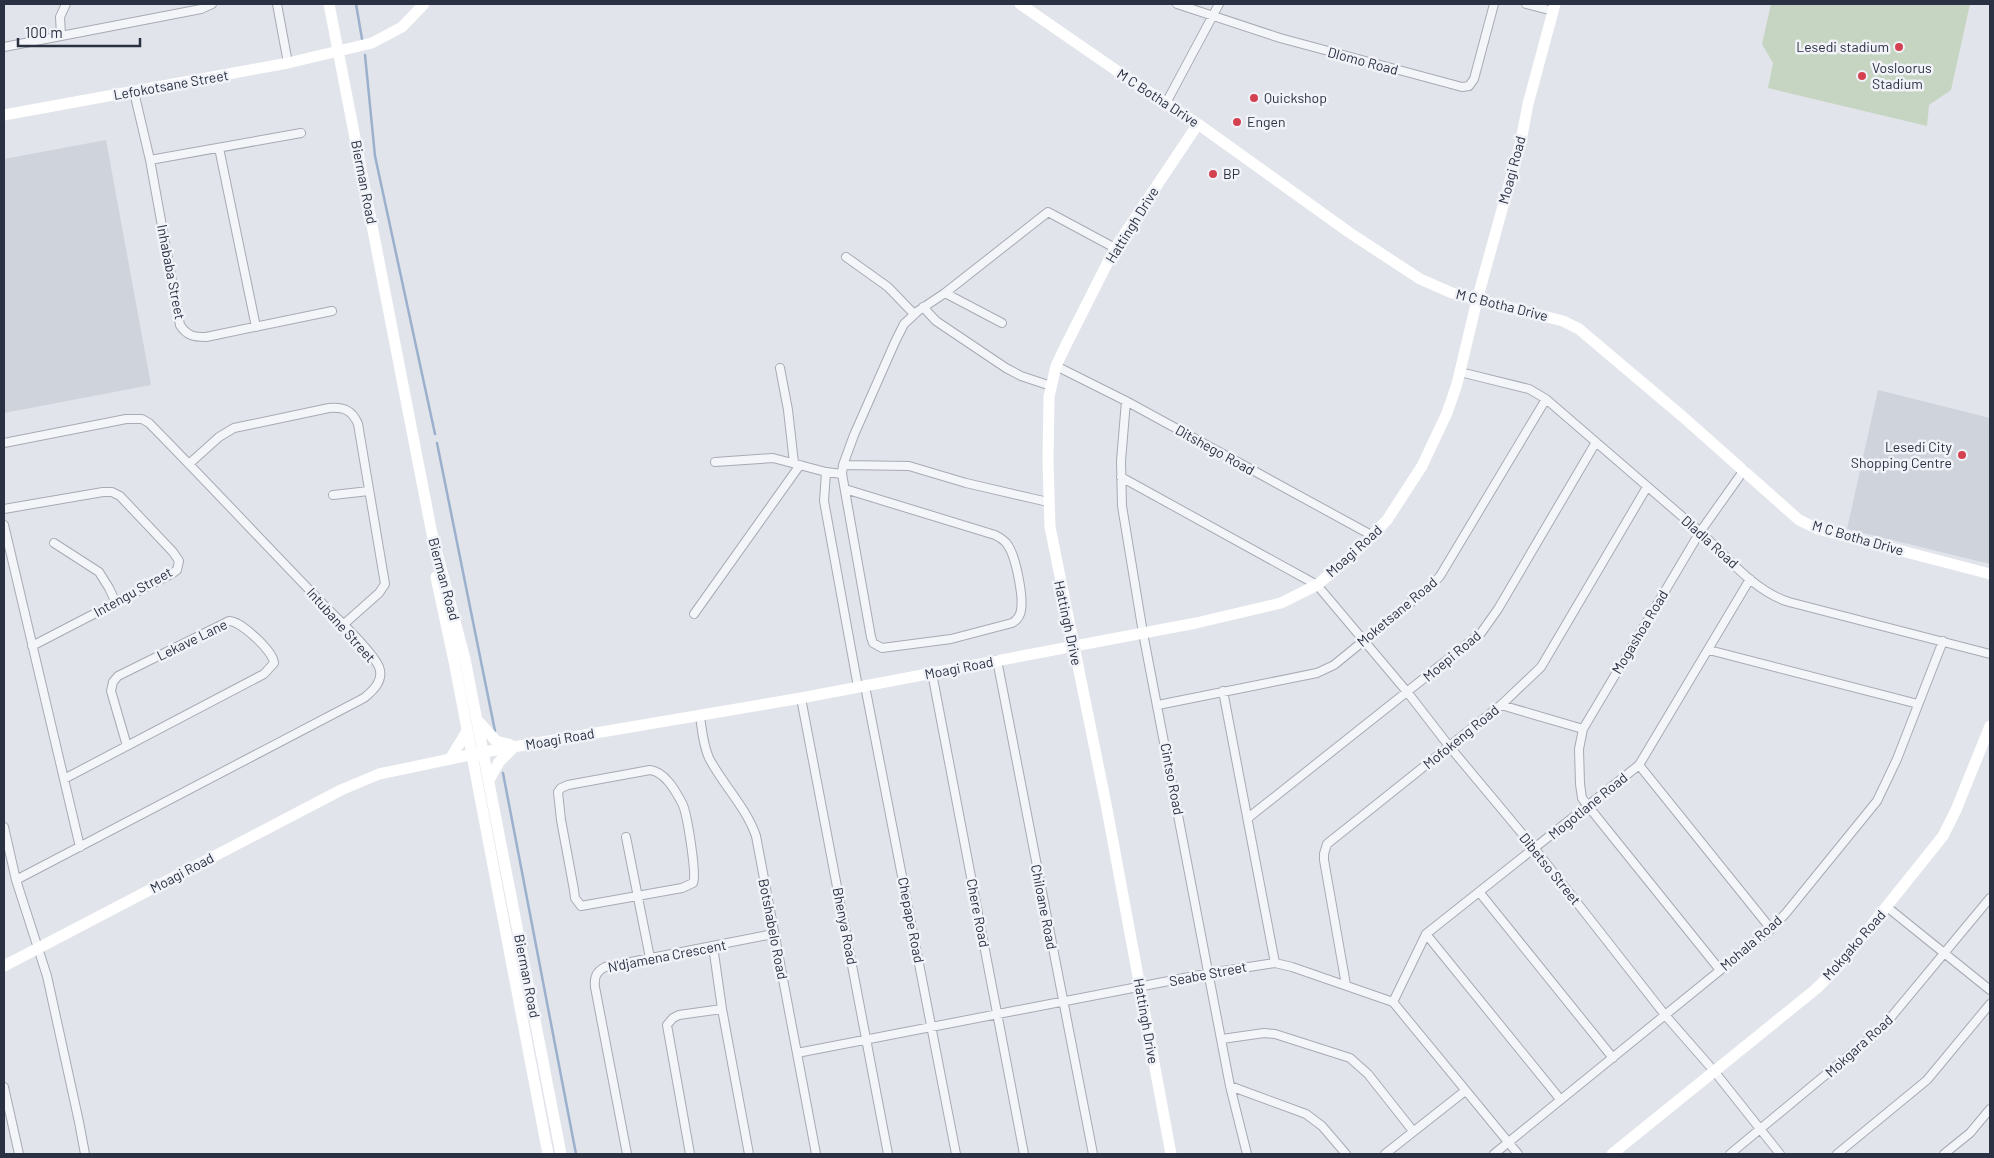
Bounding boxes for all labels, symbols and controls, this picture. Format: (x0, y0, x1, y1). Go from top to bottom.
scale bar (18, 15, 140, 47)
text: 100 m (25, 23, 63, 41)
place label: Lesedi stadium (1796, 38, 1889, 55)
marker: Lesedi stadium (1893, 41, 1905, 53)
street label: Dlomo Road (1326, 43, 1400, 78)
place label: Vosloorus Stadium (1872, 59, 1932, 92)
street label: M C Botha Drive (1114, 65, 1202, 130)
street label: Lefokotsane Street (112, 66, 230, 103)
marker: Vosloorus Stadium (1856, 70, 1868, 82)
place label: Quickshop (1264, 89, 1327, 106)
marker: Quickshop (1248, 92, 1260, 104)
place label: Engen (1247, 113, 1286, 130)
marker: Engen (1231, 116, 1243, 128)
street label: Moagi Road (1494, 134, 1529, 206)
street label: Bierman Road (348, 139, 381, 225)
place label: BP (1223, 165, 1240, 182)
marker: BP (1207, 168, 1219, 180)
street label: Hattingh Drive (1101, 184, 1162, 266)
street label: Inhababa Street (154, 223, 189, 321)
street label: M C Botha Drive (1454, 285, 1550, 324)
street label: Ditshego Road (1173, 421, 1258, 478)
place label: Lesedi City Shopping Centre (1851, 438, 1953, 471)
marker: Lesedi City Shopping Centre (1956, 449, 1968, 461)
street label: Dladla Road (1678, 512, 1742, 572)
street label: M C Botha Drive (1811, 516, 1906, 559)
street label: Moagi Road (1322, 521, 1385, 580)
street label: Bierman Road (425, 536, 464, 622)
street label: Intengu Street (91, 563, 175, 620)
street label: Moketsane Road (1353, 573, 1440, 650)
street label: Hattingh Drive (1051, 579, 1086, 667)
street label: Intubane Street (303, 584, 379, 665)
street label: Mogashoa Road (1608, 587, 1671, 677)
street label: Lekave Lane (154, 615, 230, 664)
street label: Moepi Road (1419, 627, 1484, 685)
street label: Moagi Road (923, 653, 995, 682)
street label: Mofokeng Road (1419, 701, 1502, 772)
street label: Moagi Road (524, 724, 596, 753)
street label: Cintso Road (1157, 742, 1188, 816)
street label: Mogotlane Road (1545, 769, 1631, 843)
street label: Dibetso Street (1516, 829, 1585, 908)
street label: Moagi Road (147, 849, 216, 896)
street label: Chiloane Road (1028, 863, 1061, 951)
street label: Chepape Road (895, 876, 928, 964)
street label: Botshabelo Road (755, 877, 792, 981)
street label: Chere Road (964, 877, 993, 949)
street label: Bhenya Road (830, 886, 861, 966)
street label: Mokgako Road (1819, 906, 1889, 983)
street label: Mohala Road (1716, 911, 1785, 974)
street label: Bierman Road (511, 933, 544, 1019)
street label: N'djamena Crescent (606, 936, 728, 975)
street label: Seabe Street (1168, 958, 1248, 989)
street label: Hattingh Drive (1131, 977, 1162, 1065)
street label: Mokgara Road (1821, 1011, 1896, 1080)

